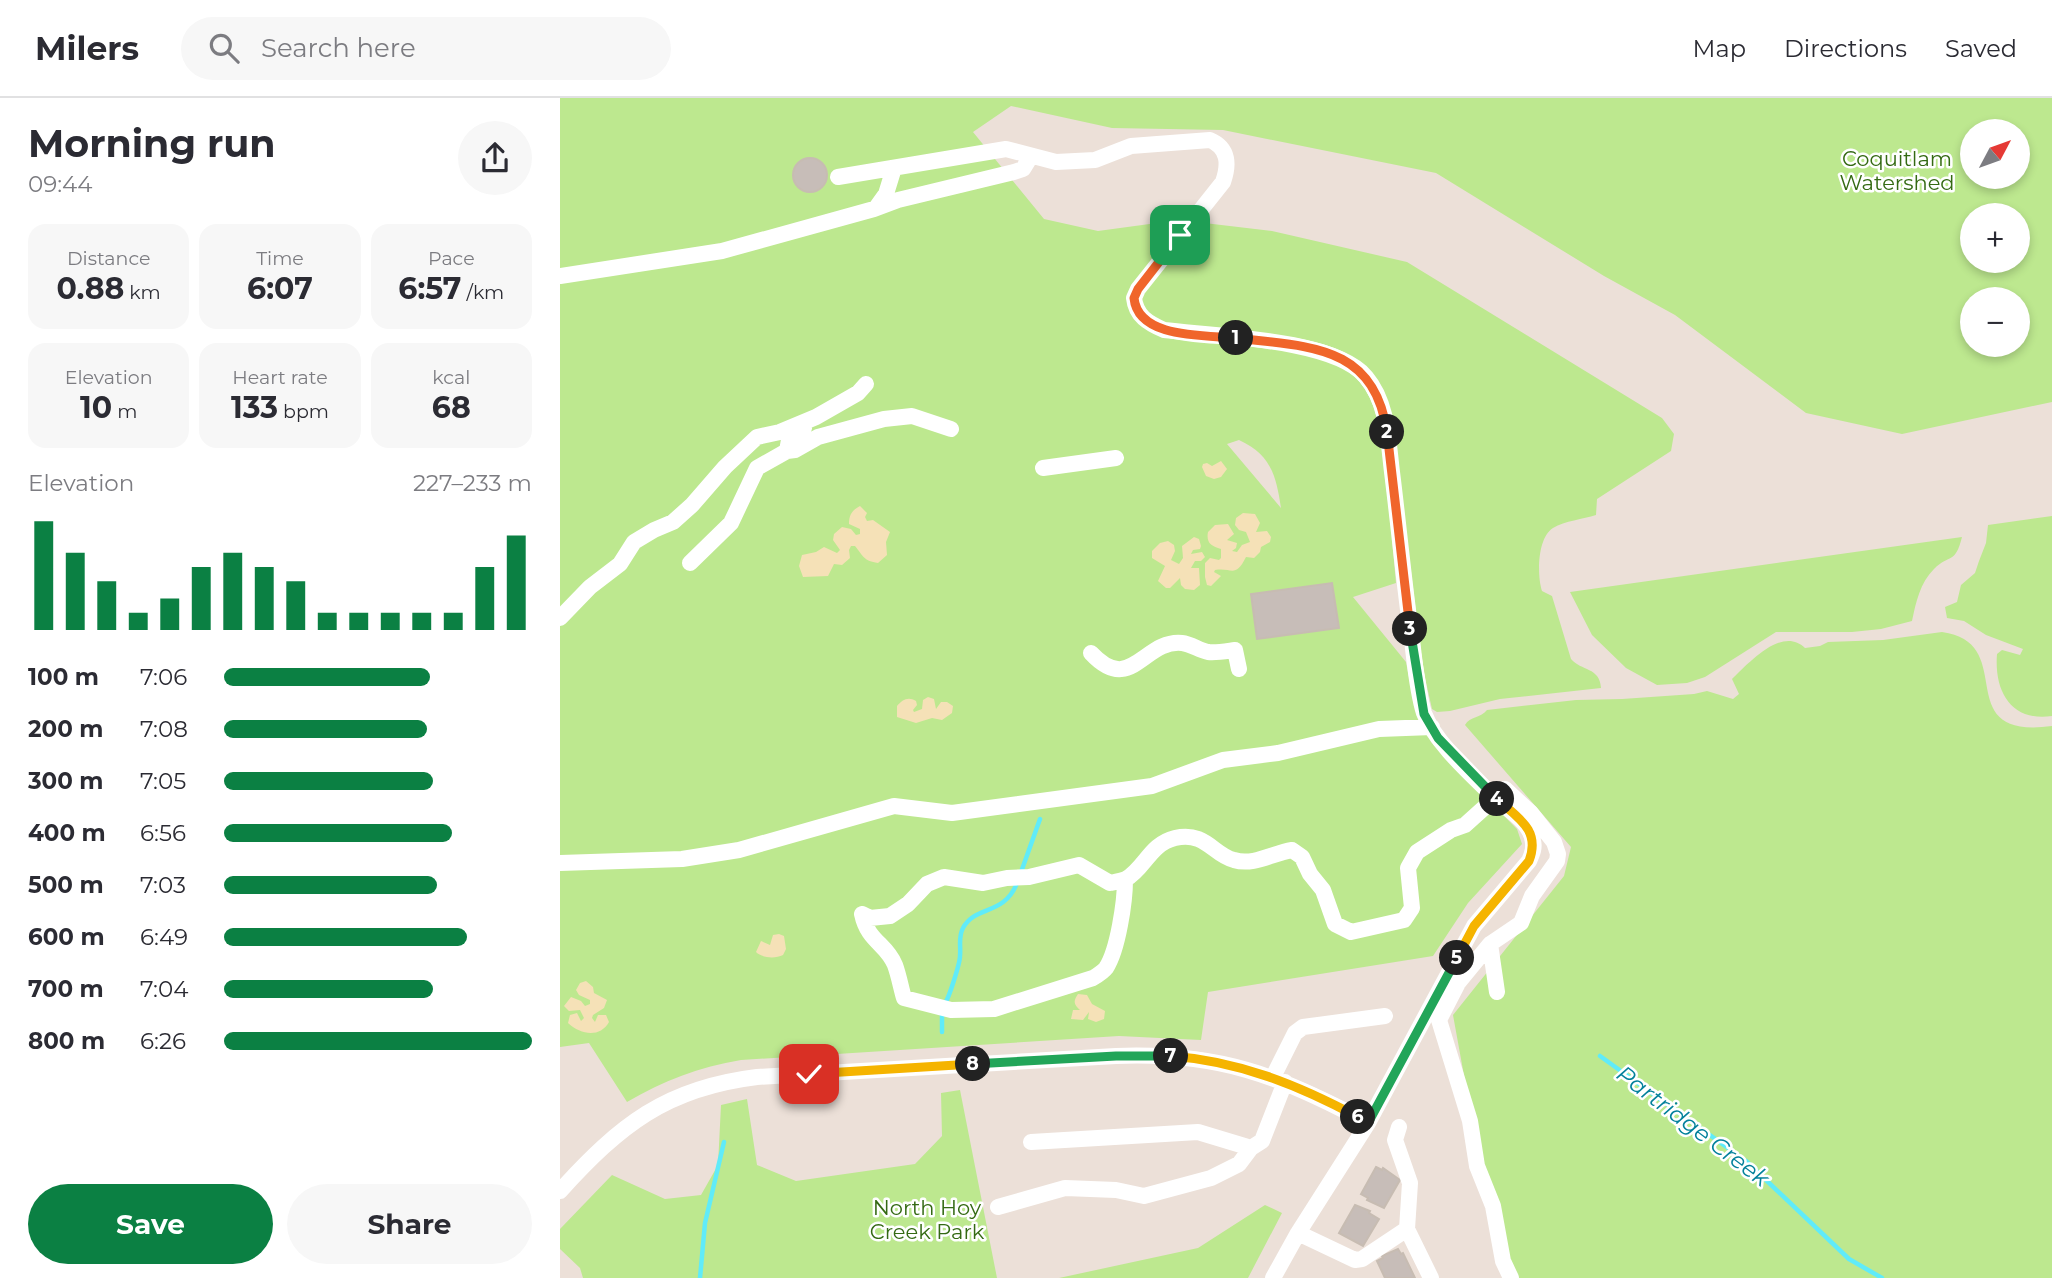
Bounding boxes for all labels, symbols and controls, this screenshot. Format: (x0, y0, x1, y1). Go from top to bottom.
search box (181, 17, 671, 80)
text: Milers (35, 28, 139, 68)
icon: search (205, 29, 243, 67)
text: Search here (261, 32, 416, 64)
text: Map (1693, 34, 1746, 63)
text: Directions (1784, 34, 1907, 63)
text: Saved (1945, 34, 2017, 63)
north arrow (1960, 119, 2030, 189)
map controls (1960, 119, 2030, 357)
text: Morning run (28, 120, 276, 167)
button: share (458, 121, 532, 195)
park label: Coquitlam Watershed (1839, 146, 1955, 195)
text: 09:44 (28, 170, 93, 198)
button: + (1960, 203, 2030, 273)
pin (1150, 205, 1210, 265)
icon: arrive (1161, 216, 1199, 254)
text: Distance (67, 247, 150, 270)
text: Time (256, 247, 304, 270)
text: Pace (428, 247, 475, 270)
text: 0.88 (57, 270, 124, 307)
text: 6:07 (247, 270, 313, 307)
text: 6:57 (398, 270, 461, 307)
text: km (124, 281, 161, 304)
text: /km (461, 281, 504, 304)
button: − (1960, 287, 2030, 357)
pin: 1 (1218, 320, 1254, 356)
text: 1 (1232, 326, 1239, 349)
text: Elevation (65, 366, 153, 389)
text: Heart rate (232, 366, 328, 389)
text: kcal (432, 366, 470, 389)
text: 10 (80, 389, 112, 426)
text: 133 (231, 389, 278, 426)
text: 68 (432, 389, 471, 426)
text: m (112, 400, 137, 423)
text: bpm (278, 400, 329, 423)
pin: 2 (1370, 414, 1404, 450)
text: 2 (1381, 420, 1392, 443)
text: Elevation (28, 469, 134, 497)
text: 227–233 m (413, 469, 532, 497)
pin: 3 (1392, 612, 1428, 646)
text: 3 (1404, 617, 1415, 640)
text: 100 m (28, 663, 99, 691)
text: 7:06 (140, 663, 187, 691)
text: 200 m (28, 715, 103, 743)
text: 7:08 (140, 715, 188, 743)
text: 300 m (28, 767, 104, 795)
text: 7:05 (140, 767, 186, 795)
pin: 4 (1480, 782, 1514, 816)
text: 4 (1490, 787, 1503, 810)
text: 400 m (28, 819, 106, 847)
text: 6:56 (140, 819, 186, 847)
text: 500 m (28, 871, 104, 899)
text: 7:03 (140, 871, 186, 899)
text: 600 m (28, 923, 105, 951)
text: 6:49 (140, 923, 188, 951)
pin: 5 (1440, 940, 1474, 976)
text: 5 (1451, 946, 1462, 969)
text: 700 m (28, 975, 104, 1003)
text: 7:04 (140, 975, 188, 1003)
text: 800 m (28, 1027, 105, 1055)
text: 6:26 (140, 1027, 186, 1055)
pin: 7 (1154, 1038, 1188, 1074)
pin (779, 1044, 839, 1104)
text: 7 (1165, 1044, 1176, 1067)
pin: 8 (956, 1046, 990, 1082)
text: 8 (966, 1052, 979, 1075)
icon: check (790, 1055, 828, 1093)
water label: Partridge Creek (1611, 1059, 1776, 1193)
pin: 6 (1340, 1100, 1376, 1134)
text: 6 (1351, 1105, 1364, 1128)
button: Save (28, 1184, 273, 1264)
button: Share (287, 1184, 532, 1264)
park label: North Hoy Creek Park (870, 1195, 985, 1244)

